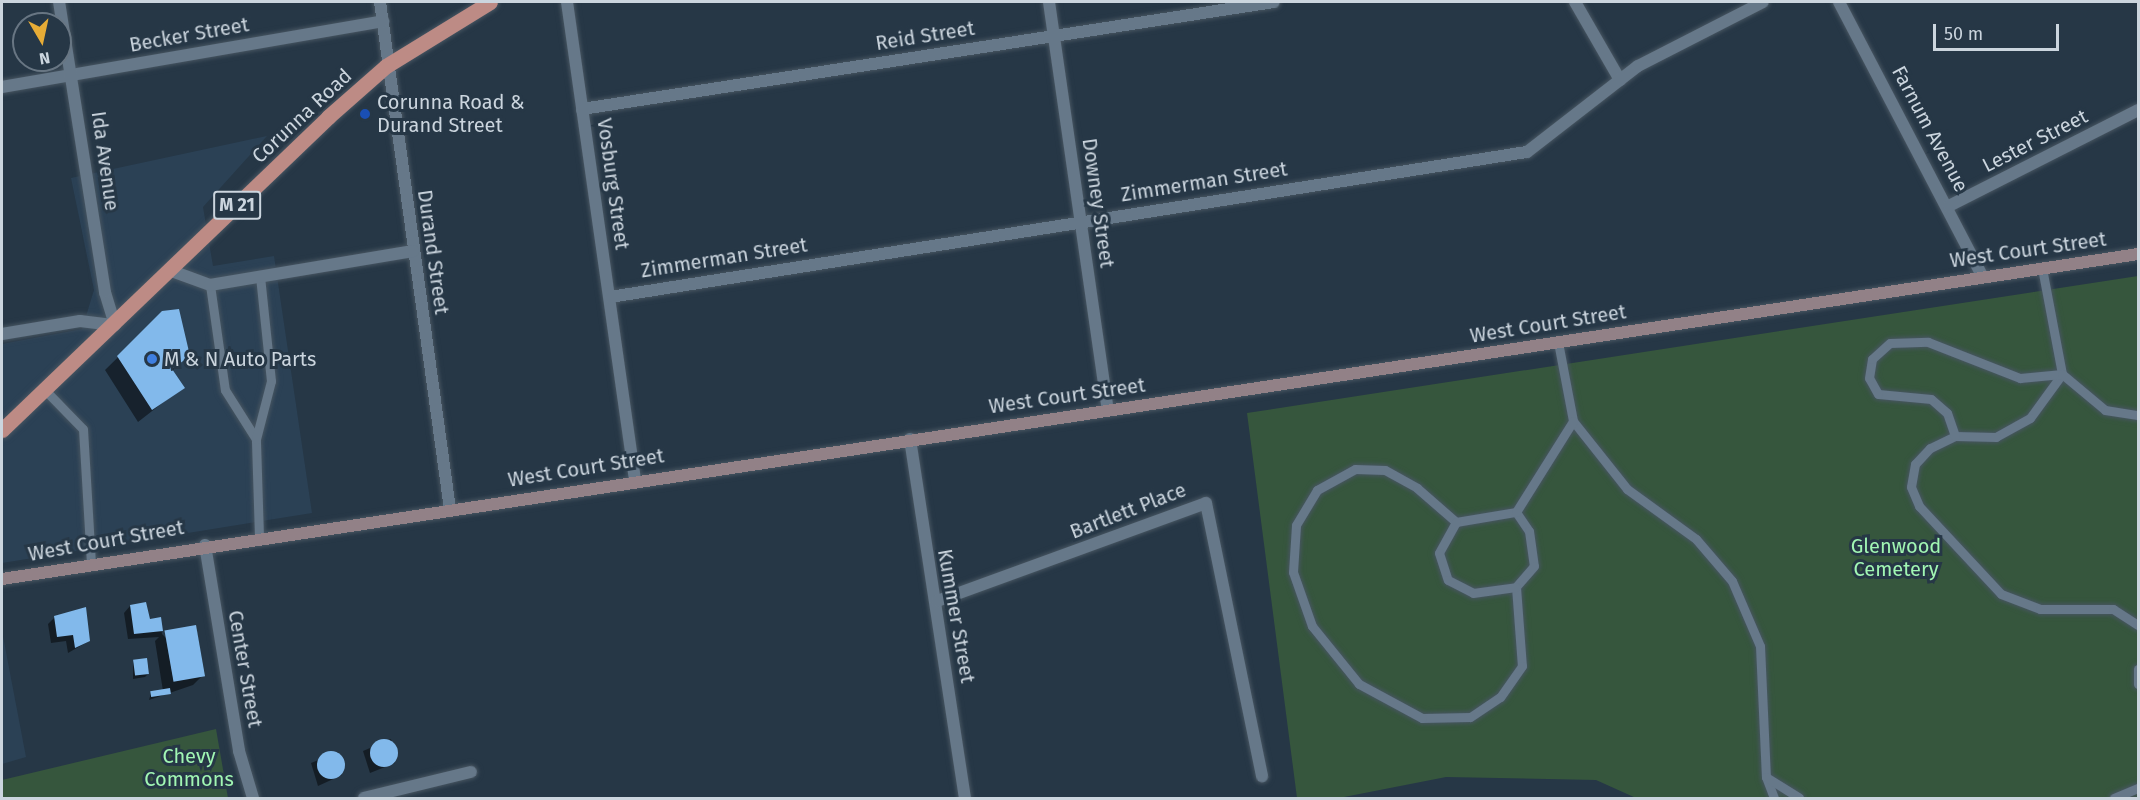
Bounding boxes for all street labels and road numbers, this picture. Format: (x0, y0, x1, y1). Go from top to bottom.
street label: Becker Street (127, 13, 251, 57)
street label: Reid Street (874, 16, 976, 56)
street label: Farnum Avenue (1887, 62, 1973, 196)
street label: Corunna Road (247, 64, 357, 168)
street label: Lester Street (1978, 104, 2092, 178)
street label: Ida Avenue (86, 110, 124, 212)
street label: Vosburg Street (592, 117, 634, 251)
street label: Downey Street (1077, 137, 1119, 269)
street label: Zimmerman Street (1119, 157, 1289, 207)
street label: Durand Street (412, 188, 454, 316)
road number: M 21 (213, 190, 261, 220)
street label: West Court Street (1948, 227, 2108, 273)
street label: Zimmerman Street (639, 233, 809, 283)
street label: West Court Street (1468, 300, 1628, 348)
street label: West Court Street (987, 373, 1147, 419)
street label: West Court Street (506, 444, 666, 492)
street label: Bartlett Place (1067, 478, 1189, 544)
street label: West Court Street (26, 515, 186, 567)
street label: Kummer Street (932, 547, 980, 685)
street label: Center Street (223, 609, 267, 729)

